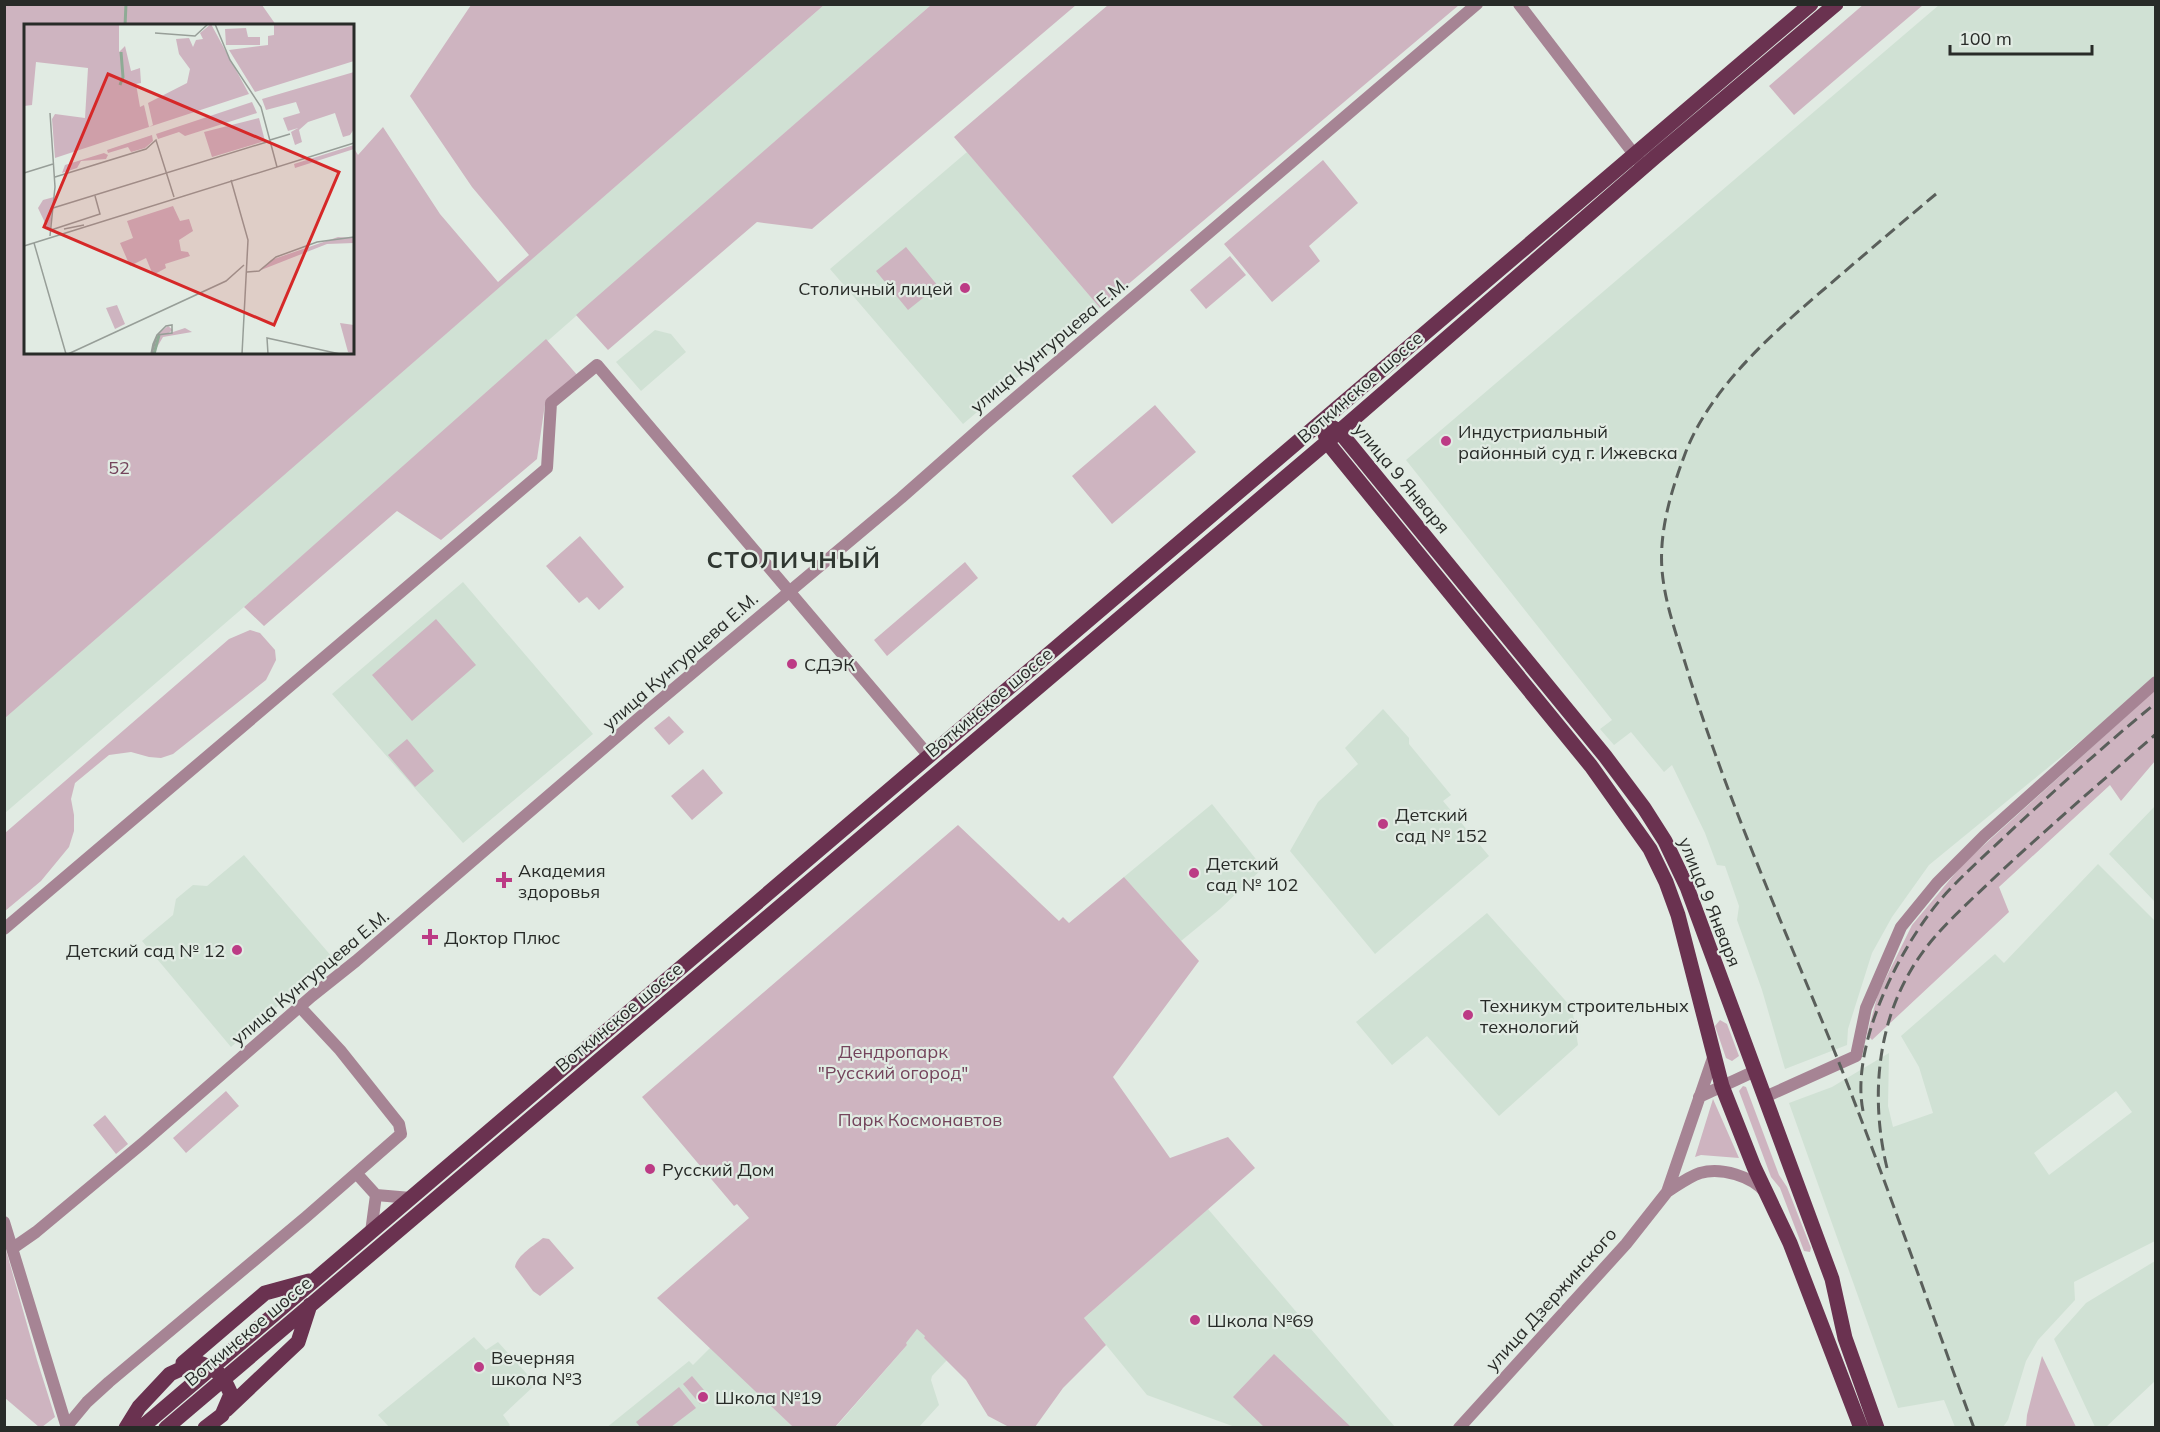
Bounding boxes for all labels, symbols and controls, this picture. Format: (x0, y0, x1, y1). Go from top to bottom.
scale bar (1950, 18, 2092, 56)
inset map (24, 24, 354, 354)
text: 100 m (1959, 27, 2012, 50)
street label: улица Кунгурцева Е.М. (965, 272, 1133, 418)
place label: Столичный лицей (798, 277, 953, 300)
marker: Столичный лицей (958, 281, 972, 295)
street label: Воткинское шоссе (1292, 326, 1428, 448)
street label: улица 9 Января (1349, 418, 1455, 538)
place label: Индустриальный районный суд г. Ижевска (1458, 420, 1678, 464)
marker: Индустриальный районный суд г. Ижевска (1439, 434, 1453, 448)
park label: 52 (108, 456, 130, 479)
district label: СТОЛИЧНЫЙ (707, 544, 881, 574)
street label: улица Кунгурцева Е.М. (597, 587, 763, 735)
street label: Воткинское шоссе (921, 642, 1057, 762)
place label: СДЭК (804, 653, 855, 676)
marker: СДЭК (785, 657, 799, 671)
place label: Детский сад № 152 (1395, 803, 1487, 847)
marker: Детский сад № 152 (1376, 817, 1390, 831)
street label: улица 9 Января (1674, 834, 1746, 970)
place label: Детский сад № 102 (1206, 852, 1298, 896)
place label: Академия здоровья (518, 859, 606, 903)
marker: Детский сад № 102 (1187, 866, 1201, 880)
marker: Академия здоровья (495, 871, 513, 889)
street label: улица Кунгурцева Е.М. (226, 904, 394, 1050)
place label: Доктор Плюс (444, 926, 560, 949)
marker: Доктор Плюс (421, 928, 439, 946)
place label: Детский сад № 12 (66, 939, 225, 962)
marker: Детский сад № 12 (230, 943, 244, 957)
street label: Воткинское шоссе (551, 957, 687, 1077)
place label: Техникум строительных технологий (1480, 994, 1689, 1038)
marker: Техникум строительных технологий (1461, 1008, 1475, 1022)
park label: Дендропарк "Русский огород" (818, 1040, 968, 1084)
park label: Парк Космонавтов (838, 1108, 1002, 1131)
place label: Русский Дом (662, 1158, 774, 1181)
marker: Русский Дом (643, 1162, 657, 1176)
street label: улица Дзержинского (1480, 1222, 1622, 1376)
street label: Воткинское шоссе (180, 1271, 316, 1391)
place label: Школа №69 (1207, 1309, 1314, 1332)
marker: Школа №69 (1188, 1313, 1202, 1327)
place label: Вечерняя школа №3 (491, 1346, 582, 1390)
marker: Вечерняя школа №3 (472, 1360, 486, 1374)
place label: Школа №19 (715, 1386, 822, 1409)
marker: Школа №19 (696, 1390, 710, 1404)

